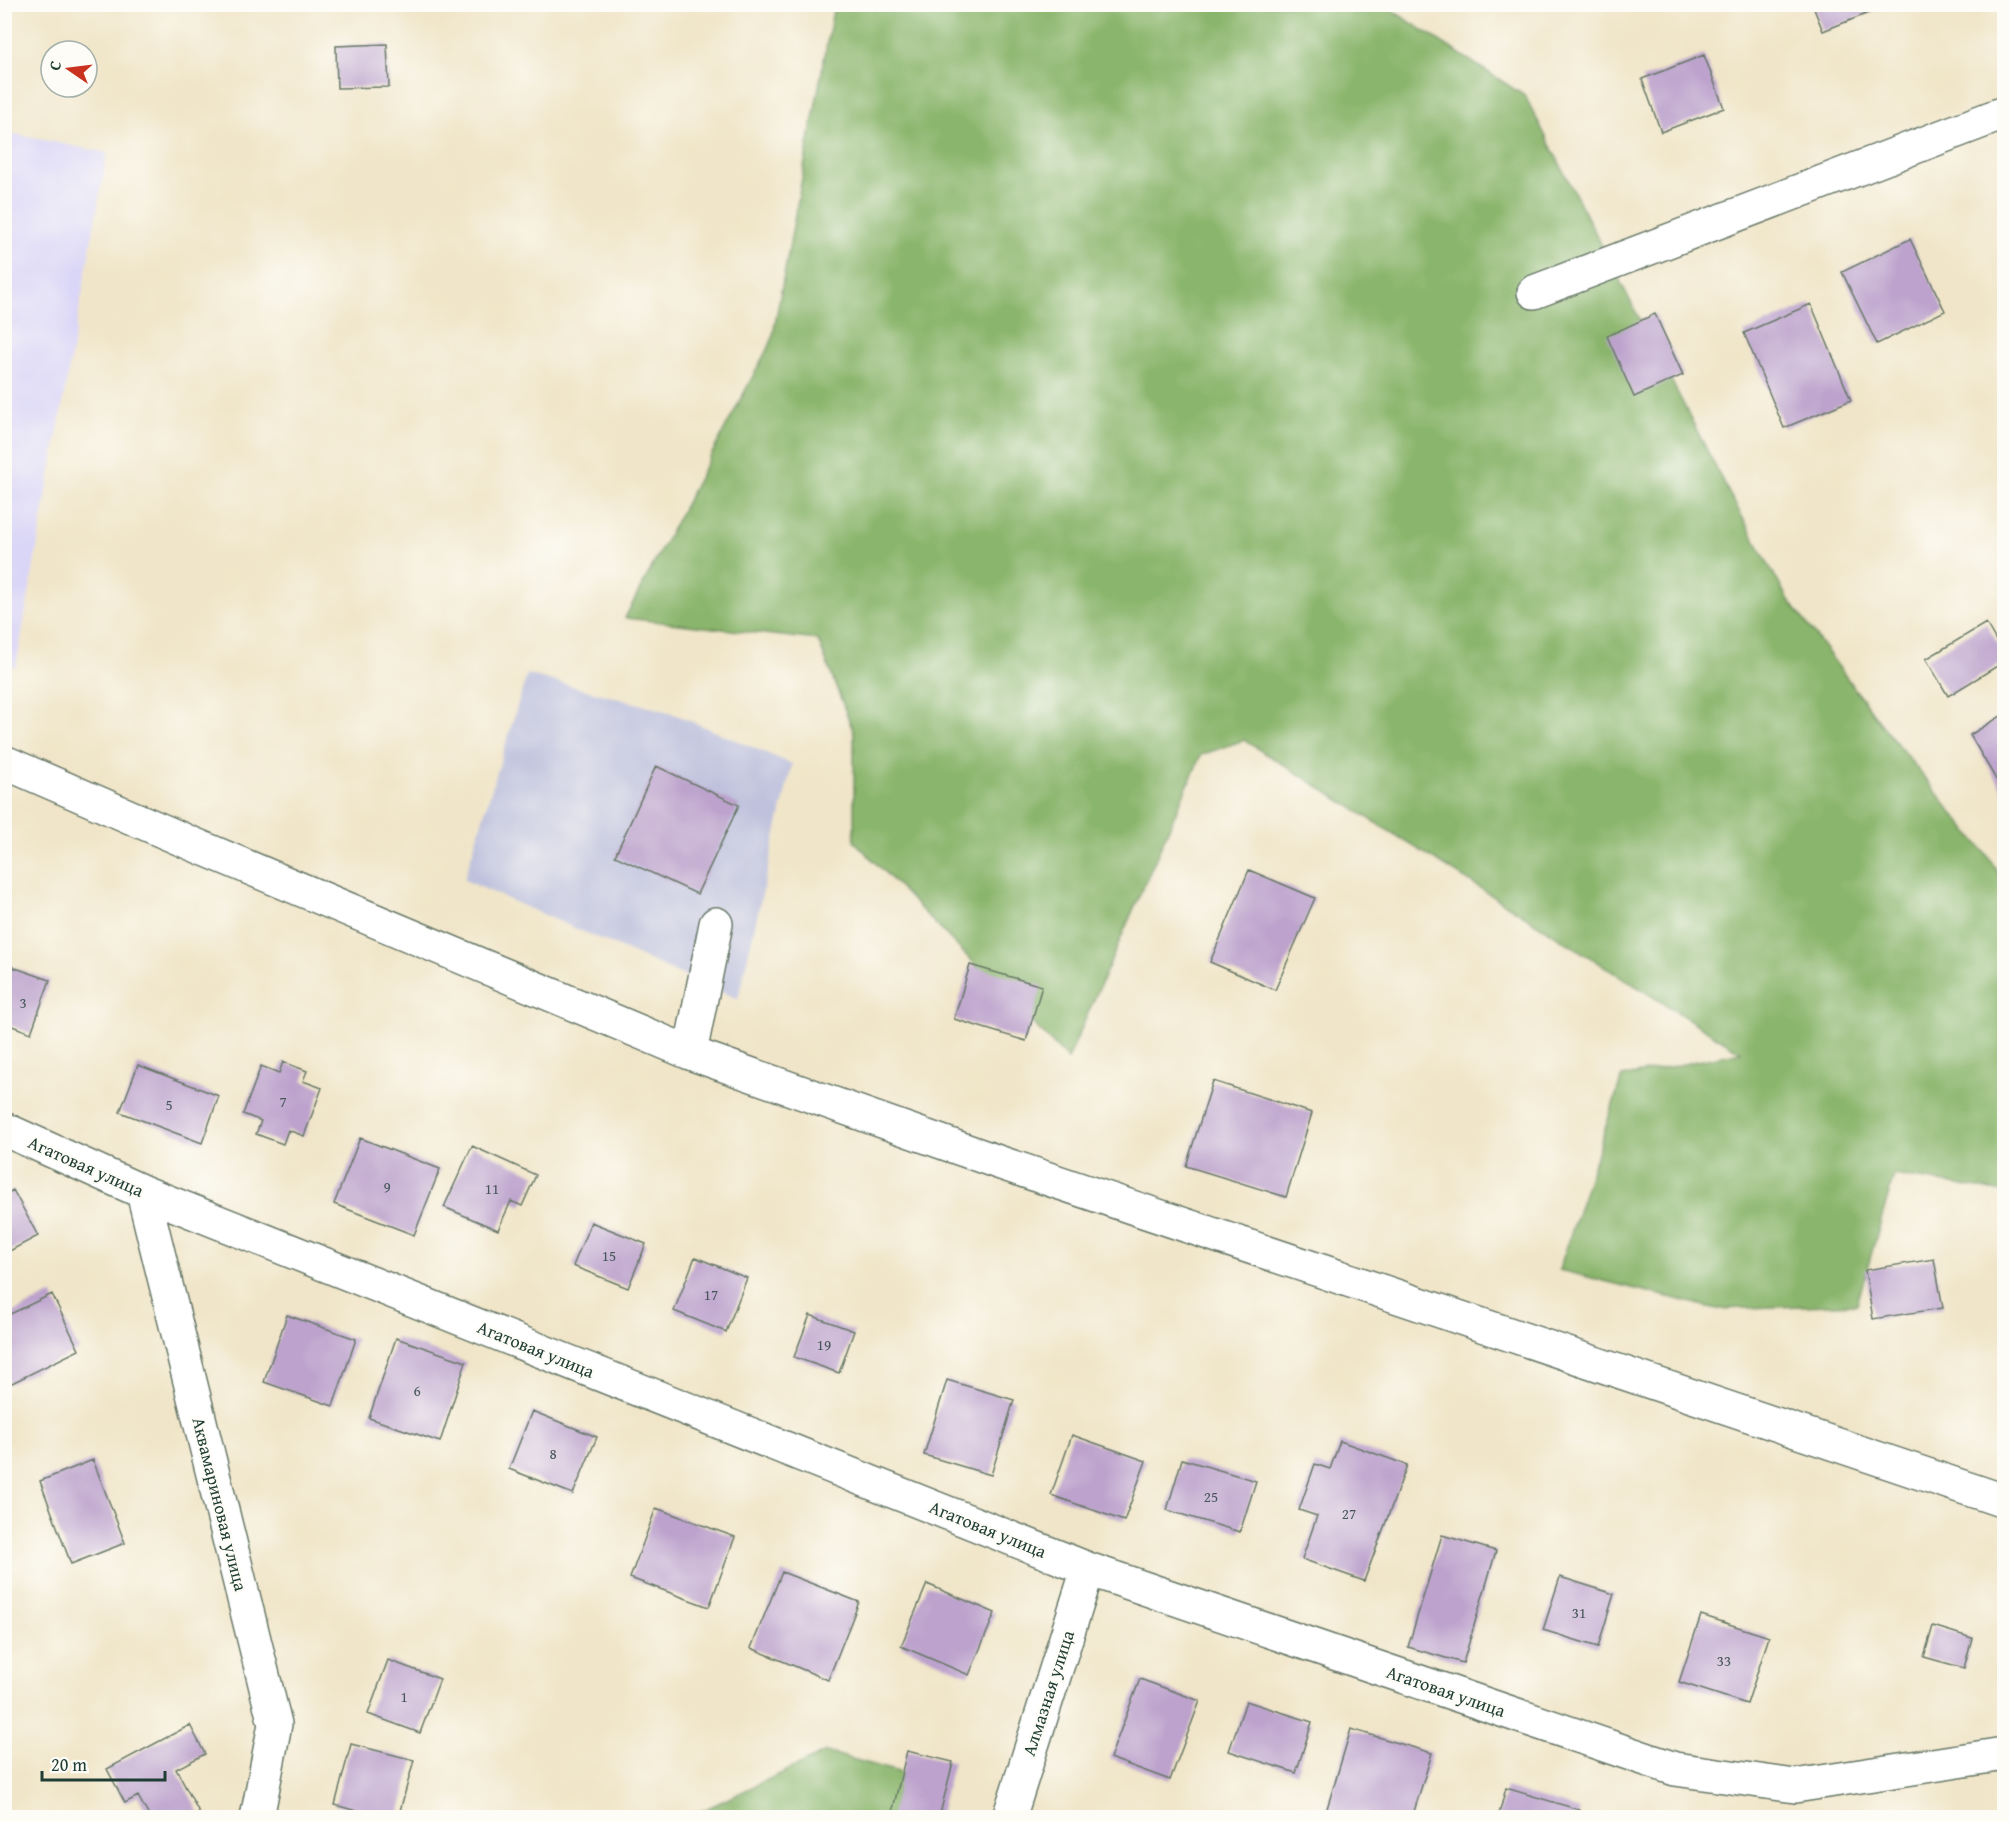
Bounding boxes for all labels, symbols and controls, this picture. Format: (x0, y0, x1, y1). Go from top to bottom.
north arrow (39, 39, 99, 99)
text: С (42, 58, 67, 73)
house number: 3 (19, 992, 27, 1013)
house number: 7 (279, 1091, 287, 1112)
house number: 5 (165, 1094, 173, 1115)
street label: Агатовая улица (24, 1128, 149, 1204)
house number: 9 (383, 1176, 391, 1197)
house number: 11 (485, 1178, 499, 1199)
house number: 15 (602, 1245, 616, 1266)
house number: 17 (704, 1284, 718, 1305)
street label: Агатовая улица (473, 1313, 599, 1385)
house number: 19 (817, 1334, 831, 1355)
house number: 6 (413, 1380, 421, 1401)
street label: Аквамариновая улица (185, 1414, 255, 1594)
house number: 8 (549, 1443, 557, 1464)
house number: 25 (1204, 1486, 1218, 1507)
street label: Агатовая улица (925, 1493, 1051, 1565)
house number: 27 (1342, 1503, 1356, 1524)
house number: 31 (1572, 1602, 1586, 1623)
street label: Алмазная улица (1015, 1626, 1081, 1759)
house number: 33 (1717, 1650, 1731, 1671)
street label: Агатовая улица (1383, 1658, 1509, 1724)
house number: 1 (400, 1686, 408, 1707)
scale bar (42, 1744, 165, 1782)
text: 20 m (51, 1751, 87, 1778)

